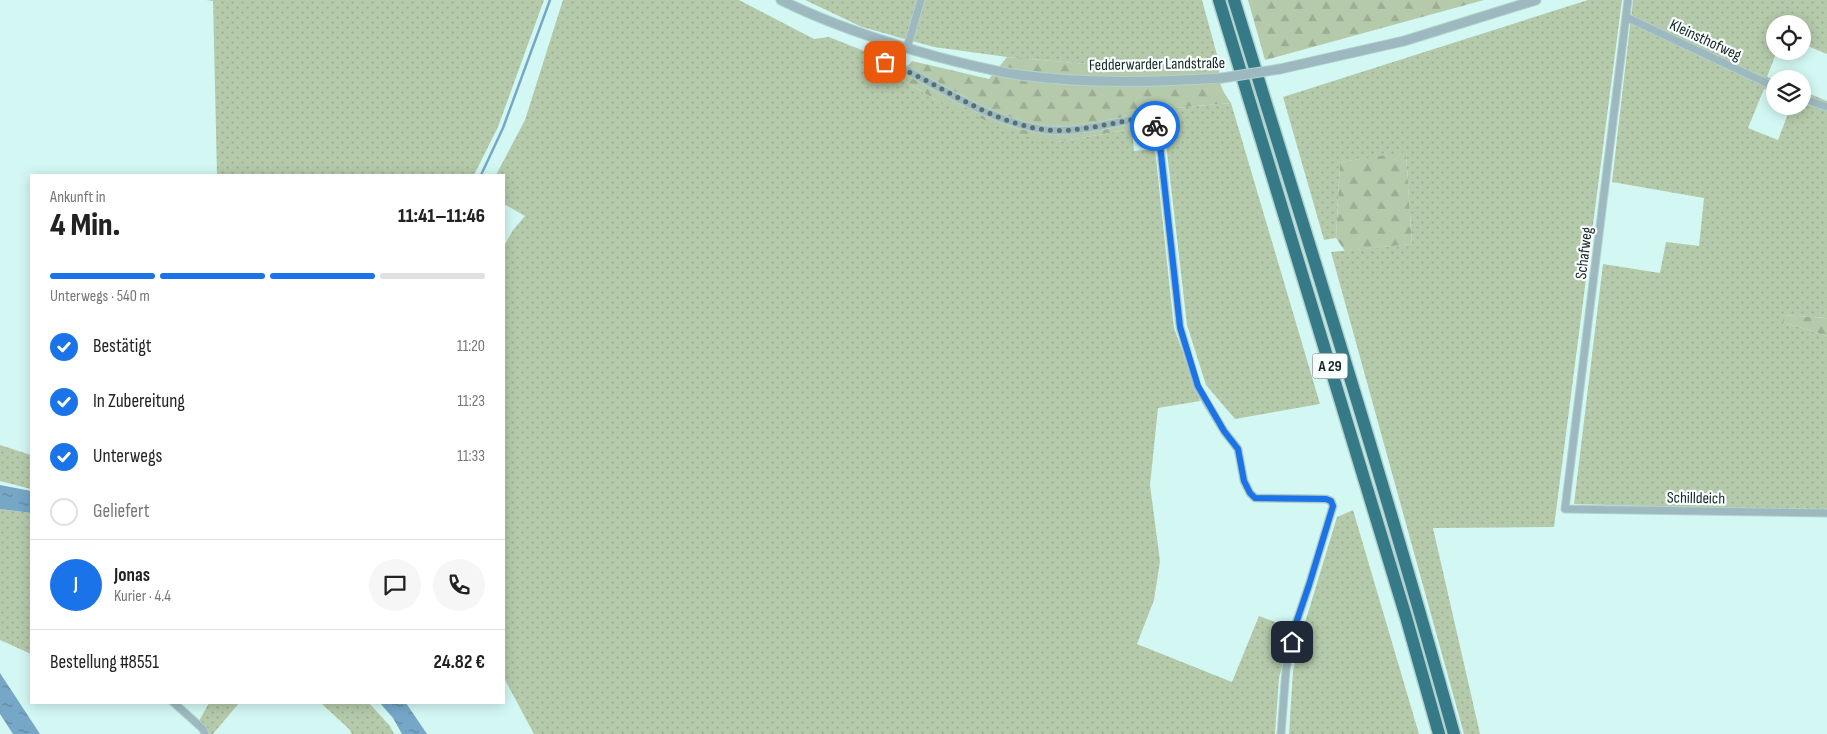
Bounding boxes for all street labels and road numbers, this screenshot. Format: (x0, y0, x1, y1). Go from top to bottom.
street label: Kleinsthofweg (1666, 15, 1744, 65)
street label: Fedderwarder Landstraße (1089, 54, 1225, 75)
street label: Schafweg (1572, 226, 1597, 280)
road number: A 29 (1312, 354, 1348, 378)
street label: Schilldeich (1667, 488, 1725, 509)

